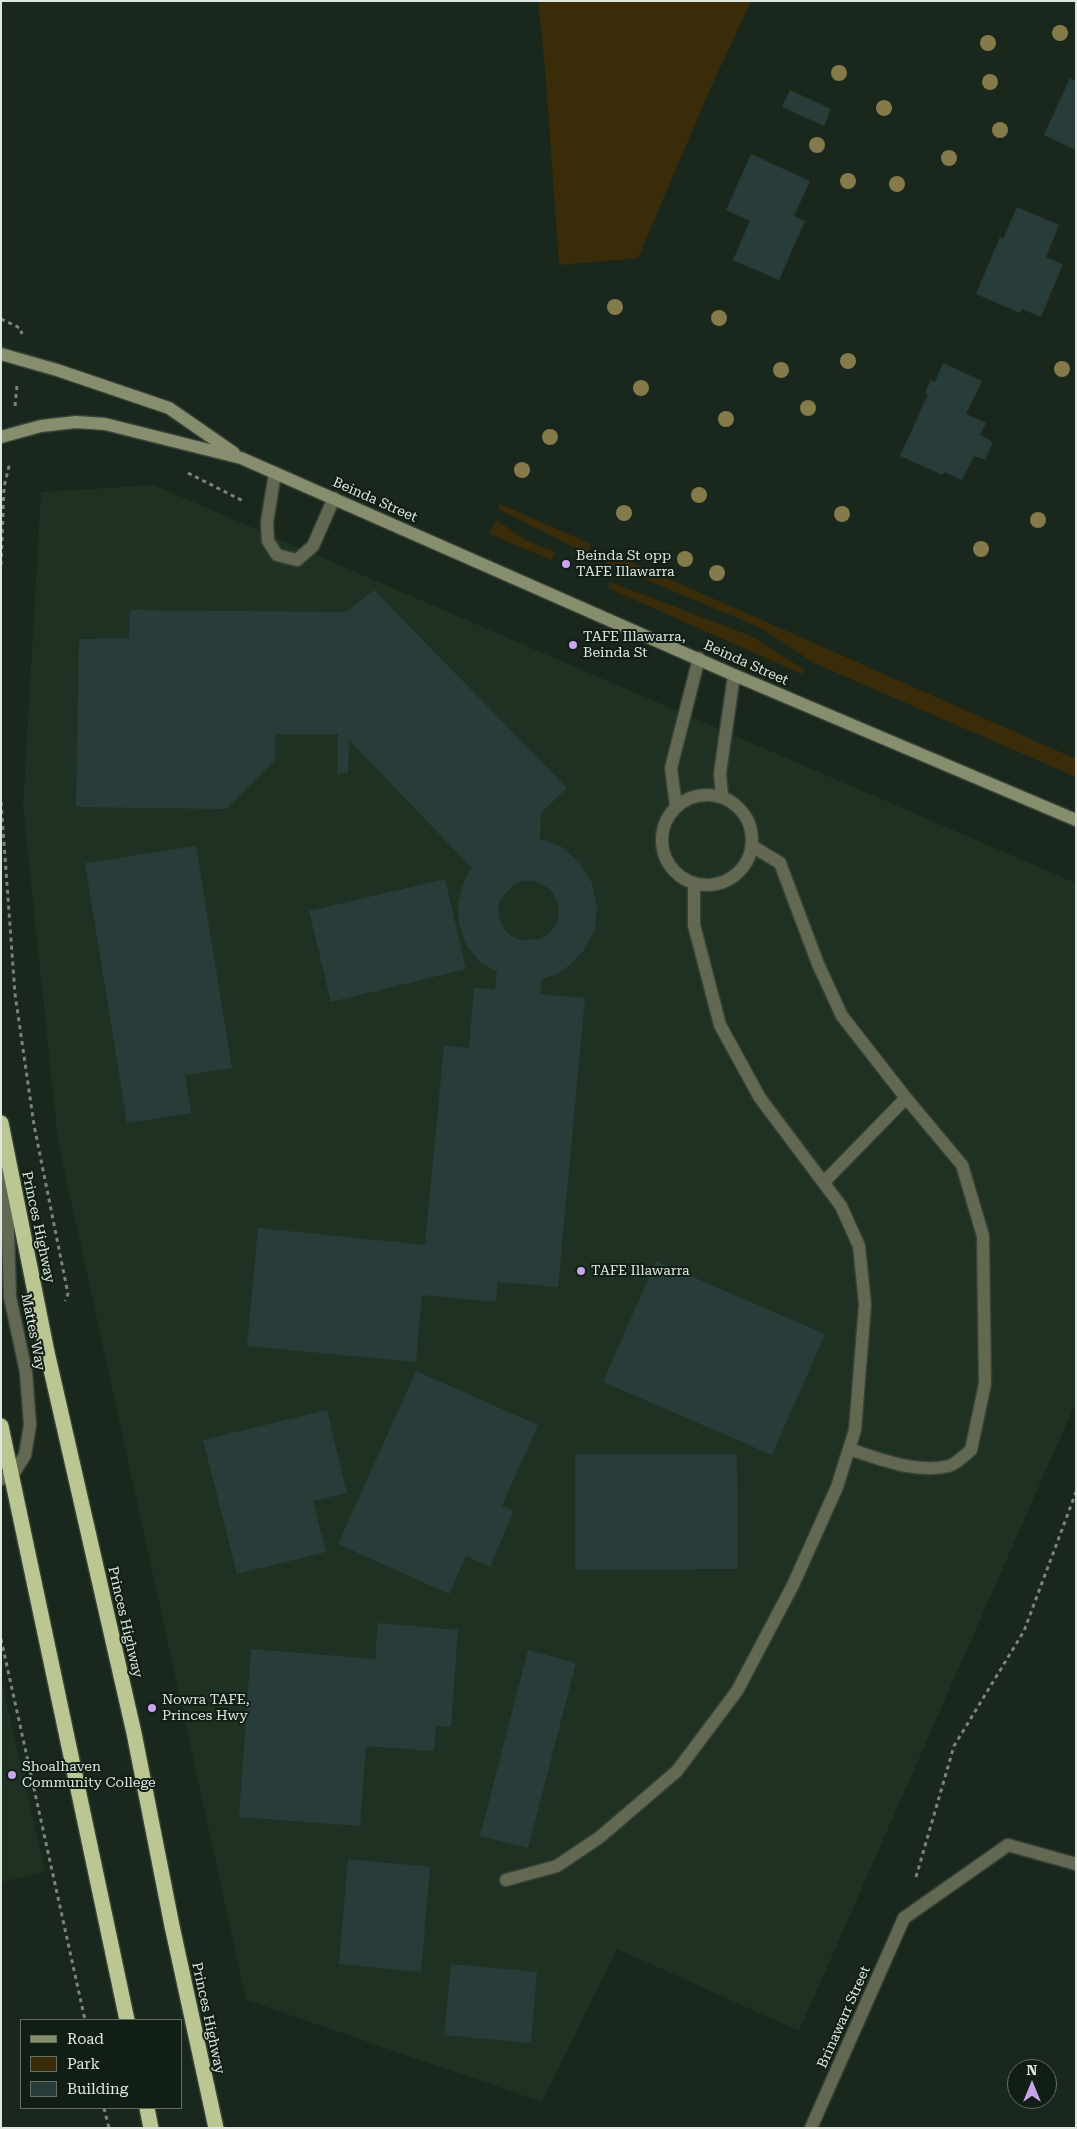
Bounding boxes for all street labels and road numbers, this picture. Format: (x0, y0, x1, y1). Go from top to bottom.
street label: Beinda Street (330, 474, 420, 526)
street label: Beinda Street (701, 637, 791, 689)
street label: Princes Highway (18, 1170, 58, 1284)
street label: Mattes Way (17, 1292, 49, 1372)
street label: Princes Highway (104, 1565, 146, 1679)
street label: Princes Highway (188, 1961, 228, 2075)
street label: Brinawarr Street (814, 1963, 874, 2071)

